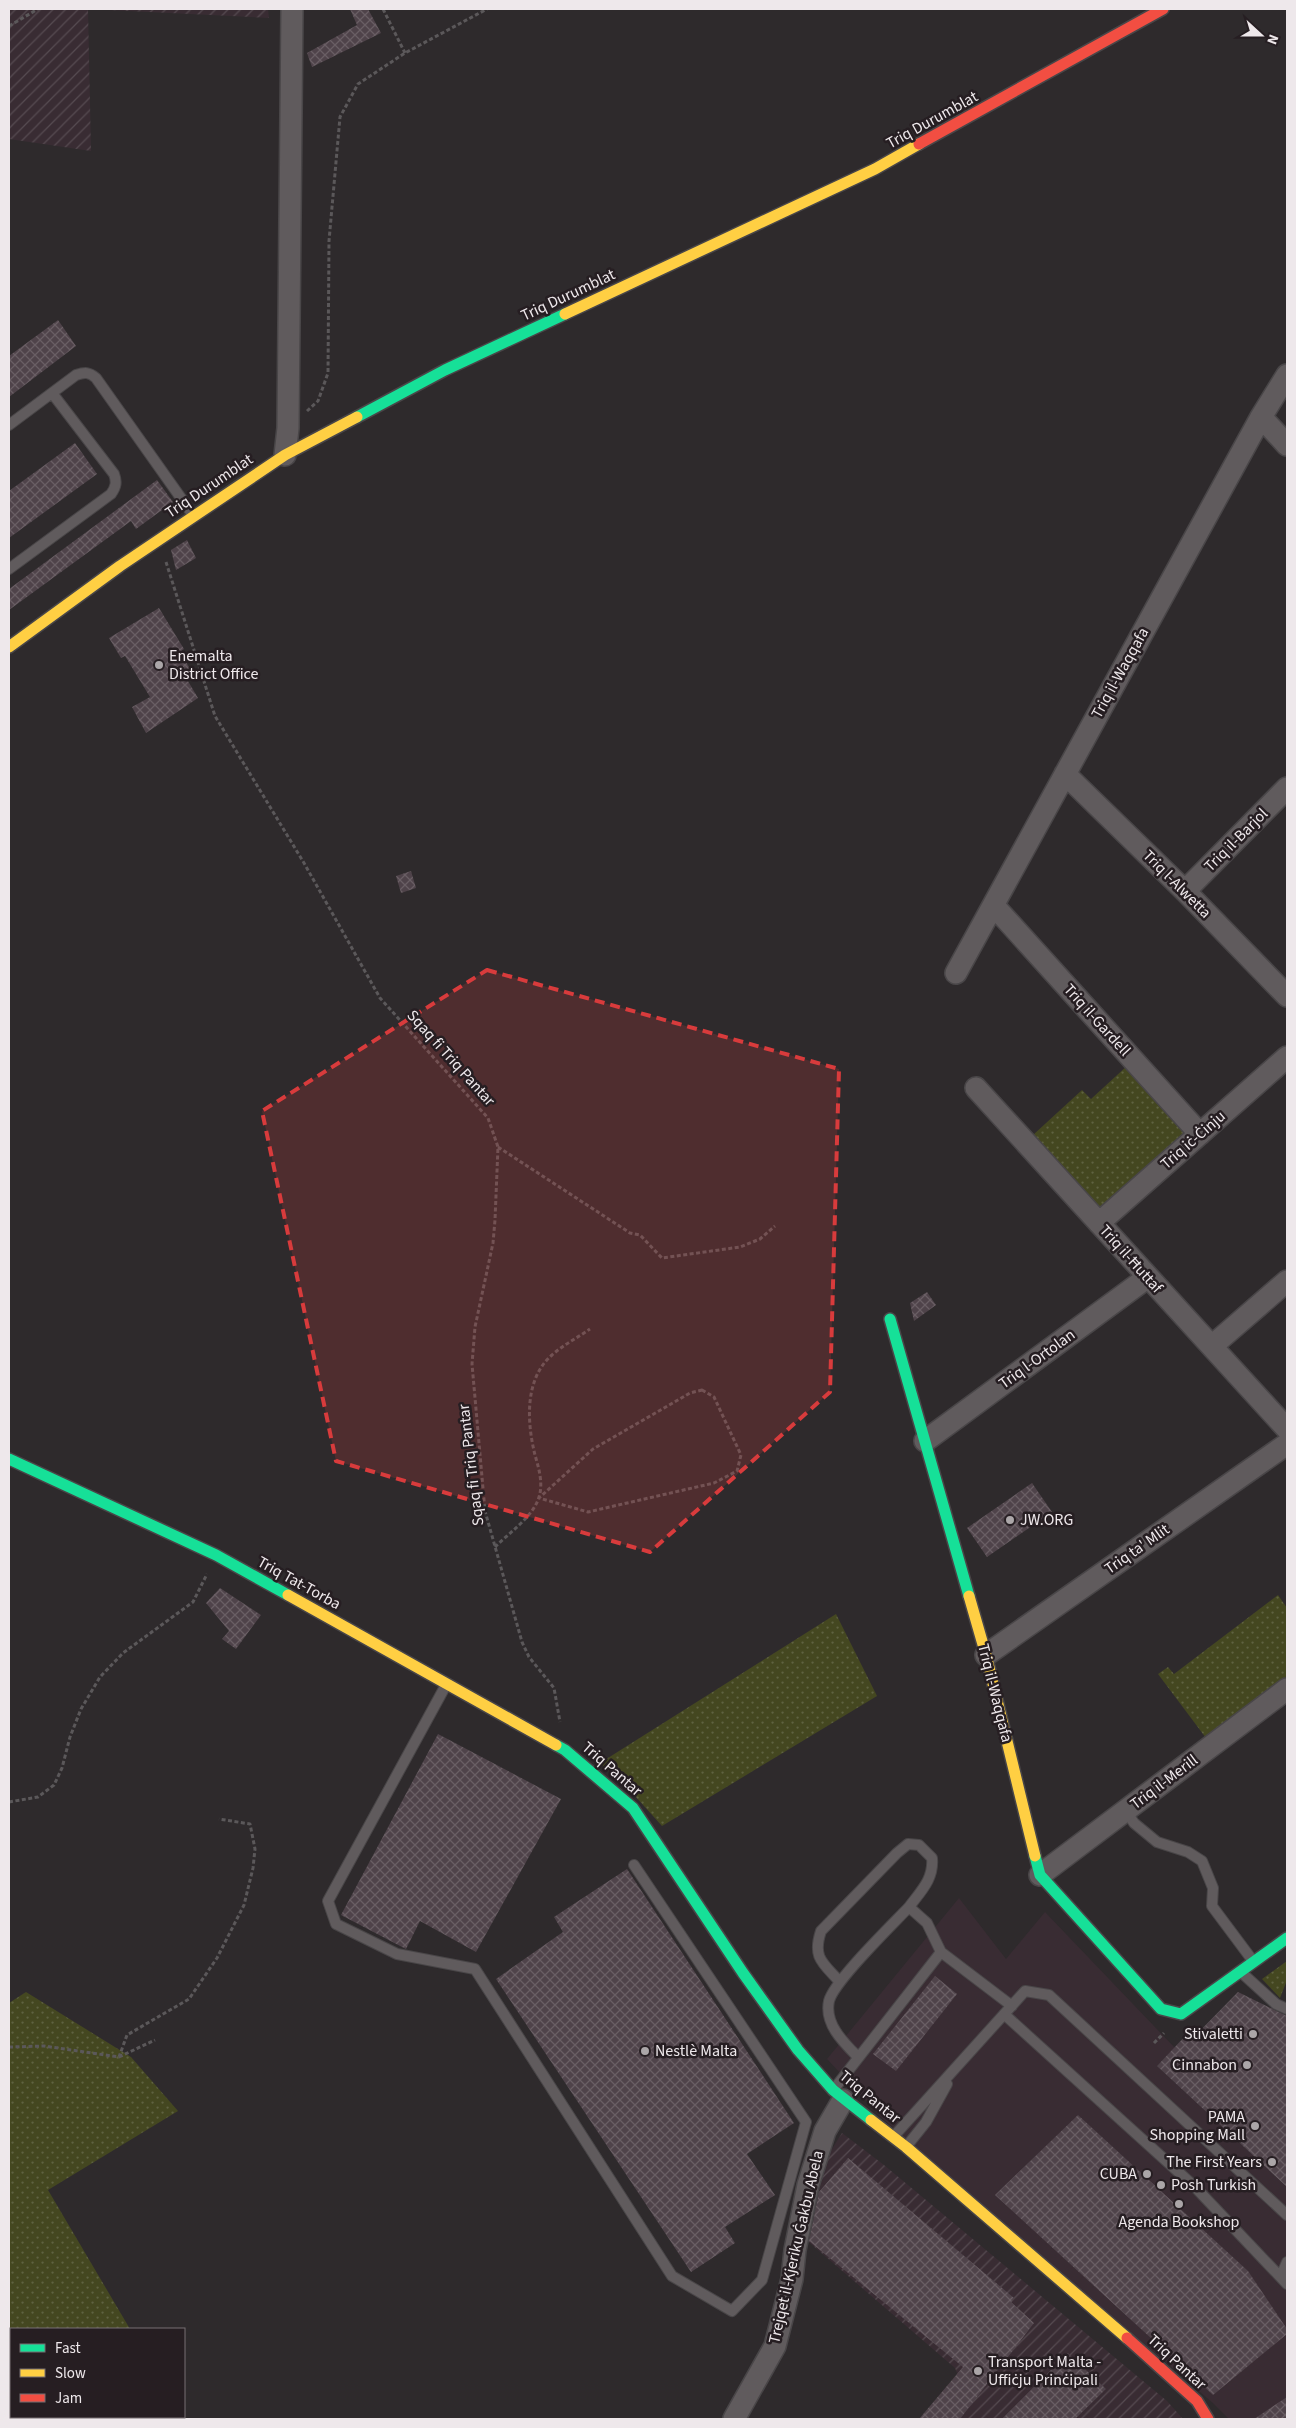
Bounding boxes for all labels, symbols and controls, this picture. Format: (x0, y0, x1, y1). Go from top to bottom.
north arrow (1236, 10, 1286, 60)
text: N (1261, 31, 1283, 47)
street label: Triq Durumblat (882, 85, 982, 154)
street label: Triq Durumblat (517, 263, 619, 326)
street label: Triq Durumblat (161, 448, 258, 524)
street label: Triq il-Waqqafa (1086, 624, 1154, 722)
place label: Enemalta District Office (169, 645, 259, 685)
marker: Enemalta District Office (153, 659, 165, 671)
street label: Triq il-Barjol (1199, 803, 1273, 877)
street label: Triq l-Alwetta (1138, 845, 1216, 923)
street label: Triq il-Gardell (1058, 979, 1136, 1061)
street label: Sqaq fi Triq Pantar (402, 1005, 501, 1111)
street label: Triq iċ-Ċinju (1156, 1106, 1230, 1174)
street label: Triq il-Ħuttaf (1094, 1220, 1169, 1299)
street label: Triq l-Ortolan (994, 1324, 1080, 1394)
street label: Sqaq fi Triq Pantar (453, 1402, 489, 1527)
place label: JW.ORG (1020, 1509, 1073, 1531)
marker: JW.ORG (1004, 1514, 1016, 1526)
street label: Triq ta' Mlit (1100, 1518, 1174, 1579)
street label: Triq Tat-Torba (253, 1551, 345, 1615)
street label: Triq il-Waqqafa (972, 1641, 1018, 1745)
street label: Triq Pantar (577, 1737, 647, 1802)
street label: Triq il-Merill (1126, 1749, 1202, 1815)
place label: Stivaletti (1184, 2023, 1243, 2045)
marker: Stivaletti (1247, 2028, 1259, 2040)
place label: Nestlè Malta (655, 2040, 737, 2062)
marker: Nestlè Malta (639, 2045, 651, 2057)
place label: Cinnabon (1172, 2054, 1237, 2076)
marker: Cinnabon (1241, 2059, 1253, 2071)
street label: Triq Pantar (835, 2065, 906, 2129)
place label: PAMA Shopping Mall (1150, 2106, 1245, 2146)
marker: PAMA Shopping Mall (1249, 2120, 1261, 2132)
street label: Trejqet il-Kjeriku Ġakbu Abela (763, 2148, 829, 2346)
place label: The First Years (1166, 2151, 1262, 2173)
marker: The First Years (1266, 2156, 1278, 2168)
place label: CUBA (1100, 2163, 1137, 2185)
marker: CUBA (1141, 2168, 1153, 2180)
place label: Posh Turkish (1171, 2174, 1256, 2196)
marker: Posh Turkish (1155, 2179, 1167, 2191)
marker: Agenda Bookshop (1173, 2198, 1185, 2210)
place label: Agenda Bookshop (1119, 2211, 1240, 2233)
legend (10, 2328, 185, 2418)
street label: Triq Pantar (1143, 2329, 1212, 2395)
text: Fast (55, 2338, 81, 2359)
place label: Transport Malta - Uffiċju Prinċipali (988, 2351, 1101, 2391)
text: Slow (55, 2363, 86, 2384)
marker: Transport Malta - Uffiċju Prinċipali (972, 2365, 984, 2377)
text: Jam (55, 2388, 82, 2409)

